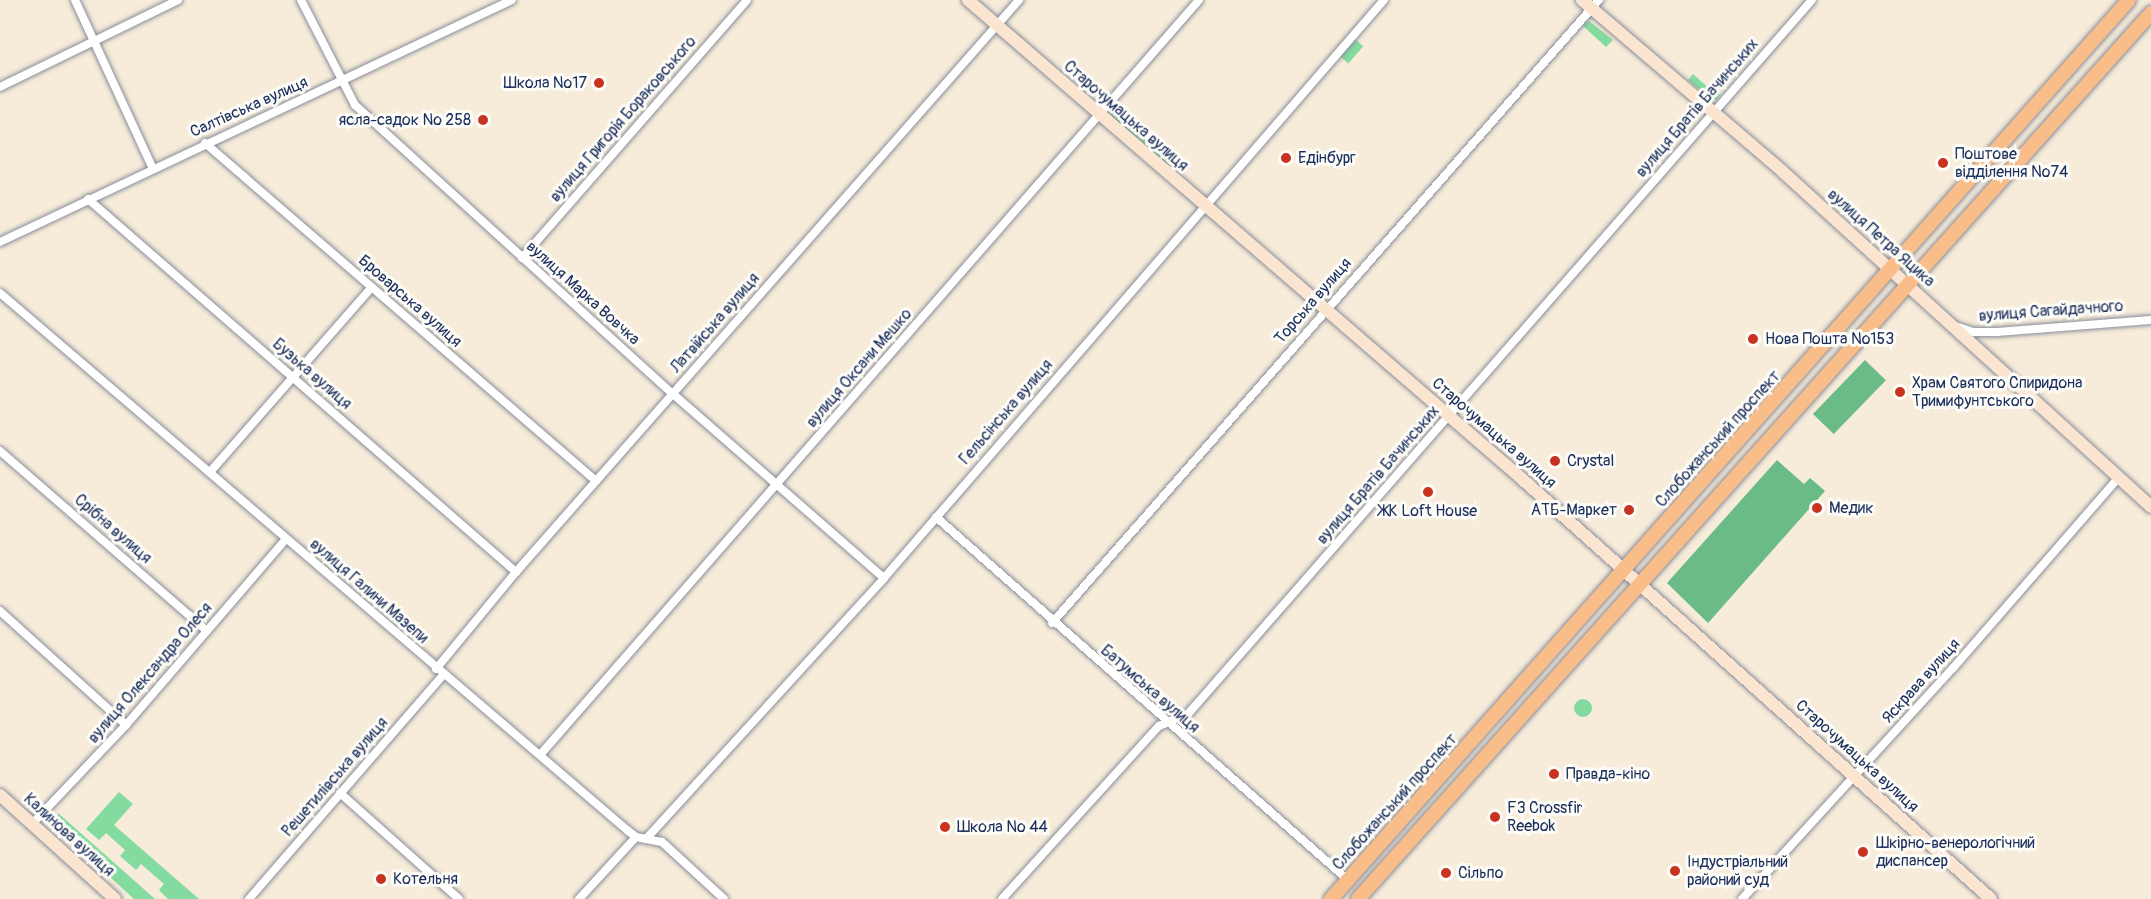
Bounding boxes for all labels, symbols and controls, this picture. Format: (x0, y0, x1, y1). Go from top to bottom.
street label: вулиця Григорія Бораковського (546, 32, 700, 206)
street label: вулиця Братів Бачинських (1632, 35, 1762, 181)
street label: Старочумацька вулиця (1060, 57, 1192, 175)
street label: Салтівська вулиця (187, 72, 311, 142)
place label: Школа №17 (504, 73, 587, 93)
marker: Школа №17 (592, 76, 606, 90)
place label: ясла-садок № 258 (339, 110, 471, 130)
marker: ясла-садок № 258 (476, 113, 490, 127)
place label: Поштове відділення №74 (1955, 144, 2068, 182)
place label: Едінбург (1298, 148, 1356, 168)
marker: Едінбург (1279, 151, 1293, 165)
marker: Поштове відділення №74 (1936, 156, 1950, 170)
street label: вулиця Петра Яцика (1824, 185, 1938, 291)
street label: вулиця Марка Вовчка (522, 237, 644, 349)
street label: Броварська вулиця (354, 251, 466, 351)
street label: Торська вулиця (1271, 254, 1355, 348)
street label: Латвійська вулиця (666, 269, 764, 377)
street label: вулиця Сагайдачного (1978, 296, 2124, 326)
street label: вулиця Оксани Мешко (802, 305, 916, 431)
place label: Нова Пошта №153 (1765, 329, 1894, 349)
marker: Нова Пошта №153 (1746, 332, 1760, 346)
street label: Бузька вулиця (269, 334, 355, 414)
street label: Гельсінська вулиця (955, 356, 1057, 468)
street label: Слобожанський проспект (1652, 367, 1784, 511)
place label: Храм Святого Спиридона Тримифунтського (1912, 373, 2082, 411)
street label: Старочумацька вулиця (1428, 374, 1560, 492)
marker: Храм Святого Спиридона Тримифунтського (1893, 385, 1907, 399)
street label: вулиця Братів Бачинських (1313, 402, 1443, 548)
place label: Crystal (1567, 451, 1614, 471)
marker: Crystal (1548, 454, 1562, 468)
marker: ЖК Loft House (1421, 485, 1435, 499)
street label: Срібна вулиця (70, 490, 156, 568)
place label: Медик (1829, 498, 1873, 518)
place label: АТБ-Маркет (1531, 500, 1617, 520)
place label: ЖК Loft House (1379, 501, 1477, 521)
marker: Медик (1810, 501, 1824, 515)
marker: АТБ-Маркет (1622, 503, 1636, 517)
street label: вулиця Галини Мазепи (306, 534, 432, 648)
street label: вулиця Олександра Олеся (84, 599, 216, 747)
street label: Яскрава вулиця (1878, 635, 1964, 727)
street label: Батумська вулиця (1097, 641, 1203, 737)
street label: Старочумацька вулиця (1792, 696, 1922, 816)
street label: Решетилівська вулиця (278, 713, 392, 841)
street label: Слобожанський проспект (1329, 730, 1461, 874)
place label: Правда-кіно (1566, 764, 1650, 784)
marker: Правда-кіно (1547, 767, 1561, 781)
street label: Калинова вулиця (20, 789, 118, 881)
place label: F3 Crossfir Reebok (1507, 798, 1582, 836)
marker: F3 Crossfir Reebok (1488, 810, 1502, 824)
place label: Школа № 44 (957, 817, 1048, 837)
marker: Школа № 44 (938, 820, 952, 834)
place label: Шкірно-венерологічний диспансер (1876, 833, 2035, 871)
marker: Шкірно-венерологічний диспансер (1854, 843, 1872, 861)
place label: Індустріальний районий суд (1687, 852, 1788, 890)
place label: Сільпо (1458, 863, 1503, 883)
marker: Індустріальний районий суд (1668, 864, 1682, 878)
marker: Сільпо (1439, 866, 1453, 880)
place label: Котельня (393, 869, 458, 889)
marker: Котельня (374, 872, 388, 886)

